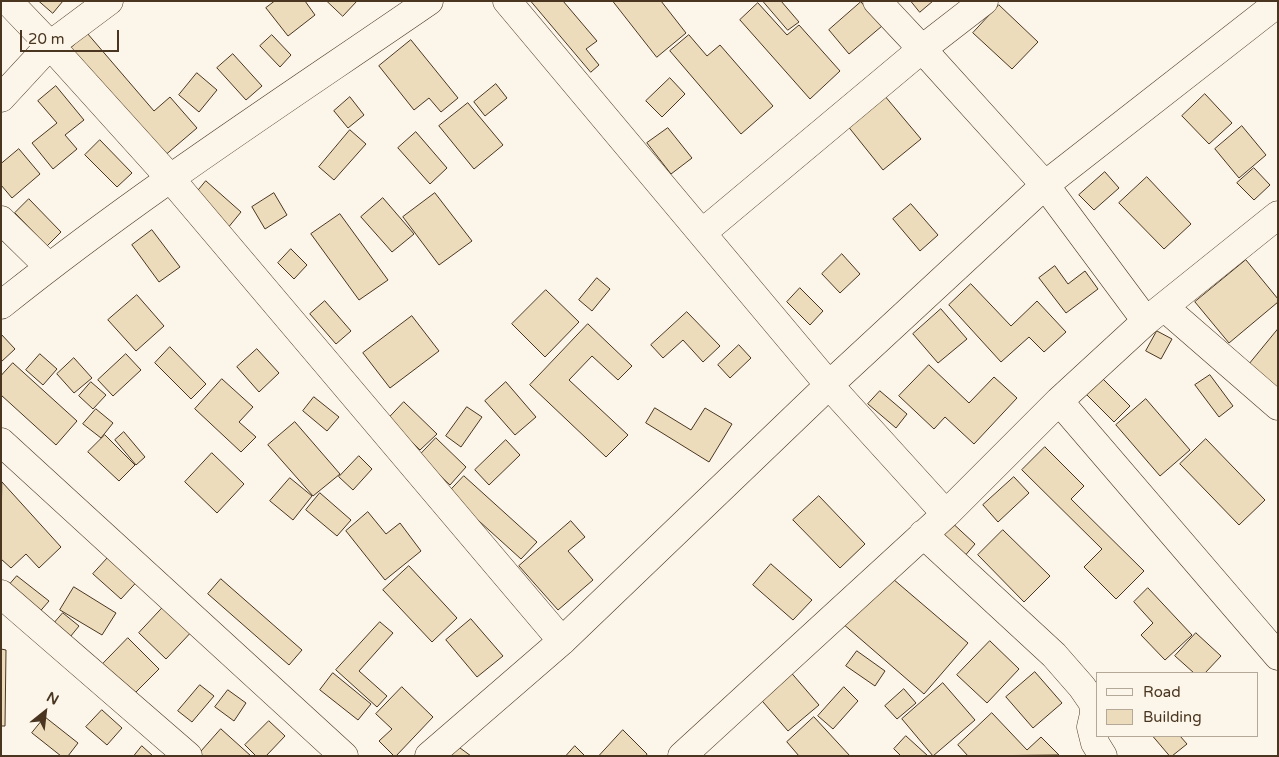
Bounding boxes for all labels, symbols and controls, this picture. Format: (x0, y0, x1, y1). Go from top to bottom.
scale bar (22, 20, 121, 52)
text: 20 m (28, 30, 65, 48)
legend (1096, 672, 1259, 737)
text: Road (1143, 683, 1181, 701)
north arrow (20, 687, 70, 737)
text: N (43, 688, 62, 709)
text: Building (1143, 708, 1202, 726)

